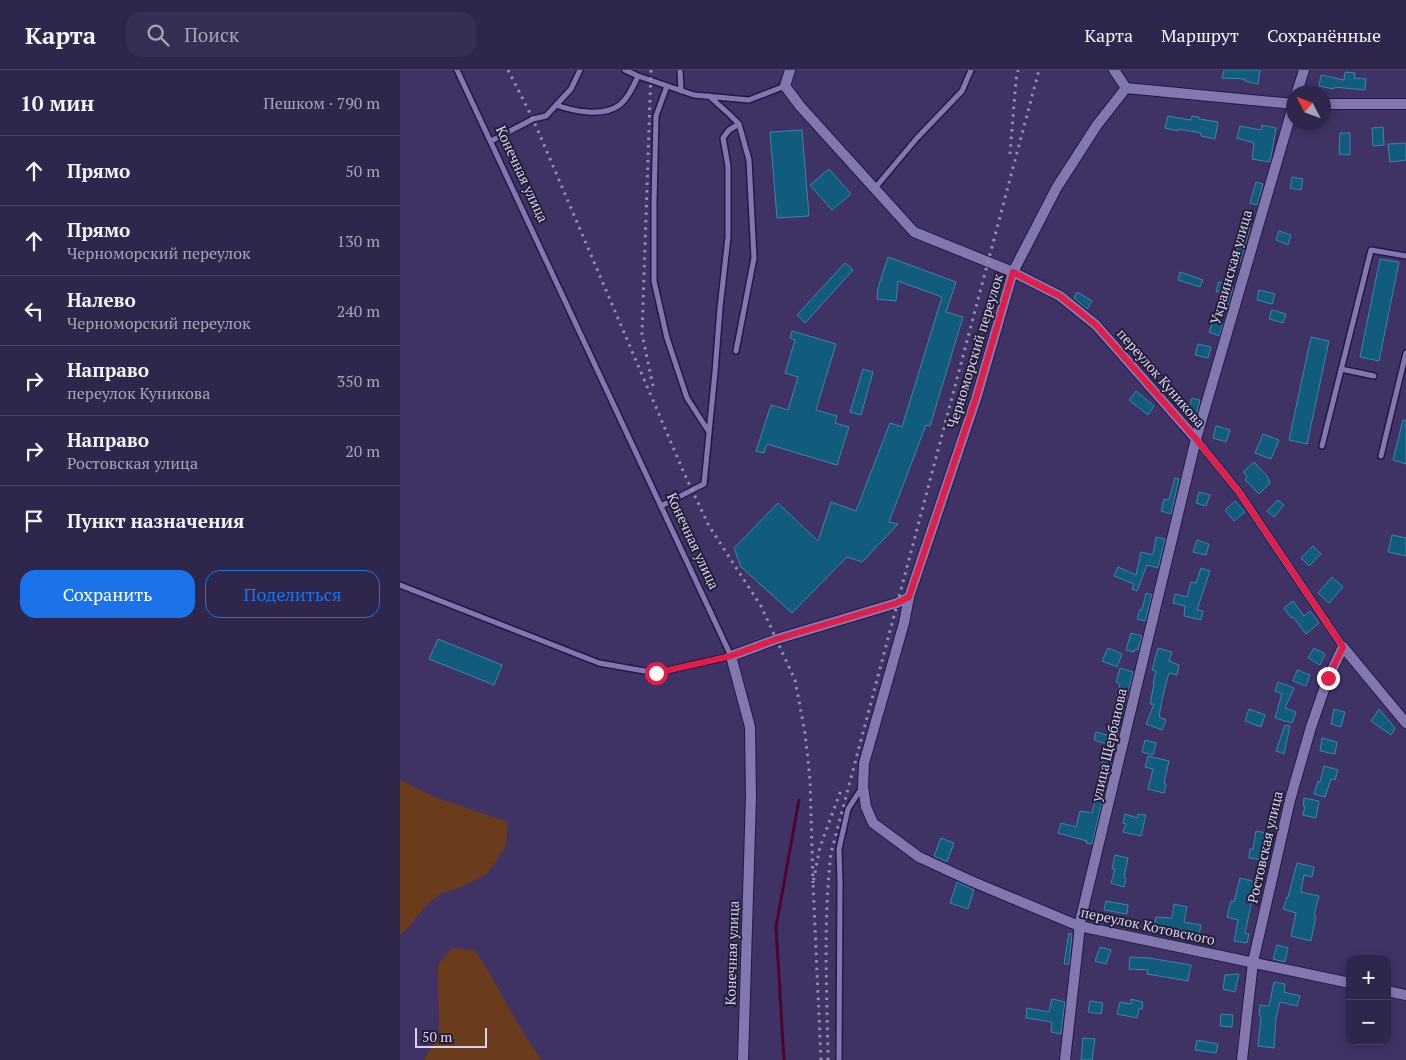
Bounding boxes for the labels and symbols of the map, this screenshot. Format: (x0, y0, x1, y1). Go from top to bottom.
north arrow (1286, 85, 1331, 130)
street label: Конечная улица (492, 122, 553, 225)
street label: Украинская улица (1205, 207, 1256, 326)
street label: Черноморский переулок (942, 271, 1007, 430)
street label: переулок Куникова (1113, 324, 1210, 431)
street label: Конечная улица (663, 489, 724, 592)
route start (645, 662, 668, 685)
route end (1317, 667, 1340, 690)
street label: улица Щербанова (1086, 686, 1131, 804)
street label: Ростовская улица (1242, 789, 1287, 905)
street label: Конечная улица (720, 900, 743, 1006)
street label: переулок Котовского (1079, 902, 1217, 949)
scale bar (415, 1025, 488, 1048)

